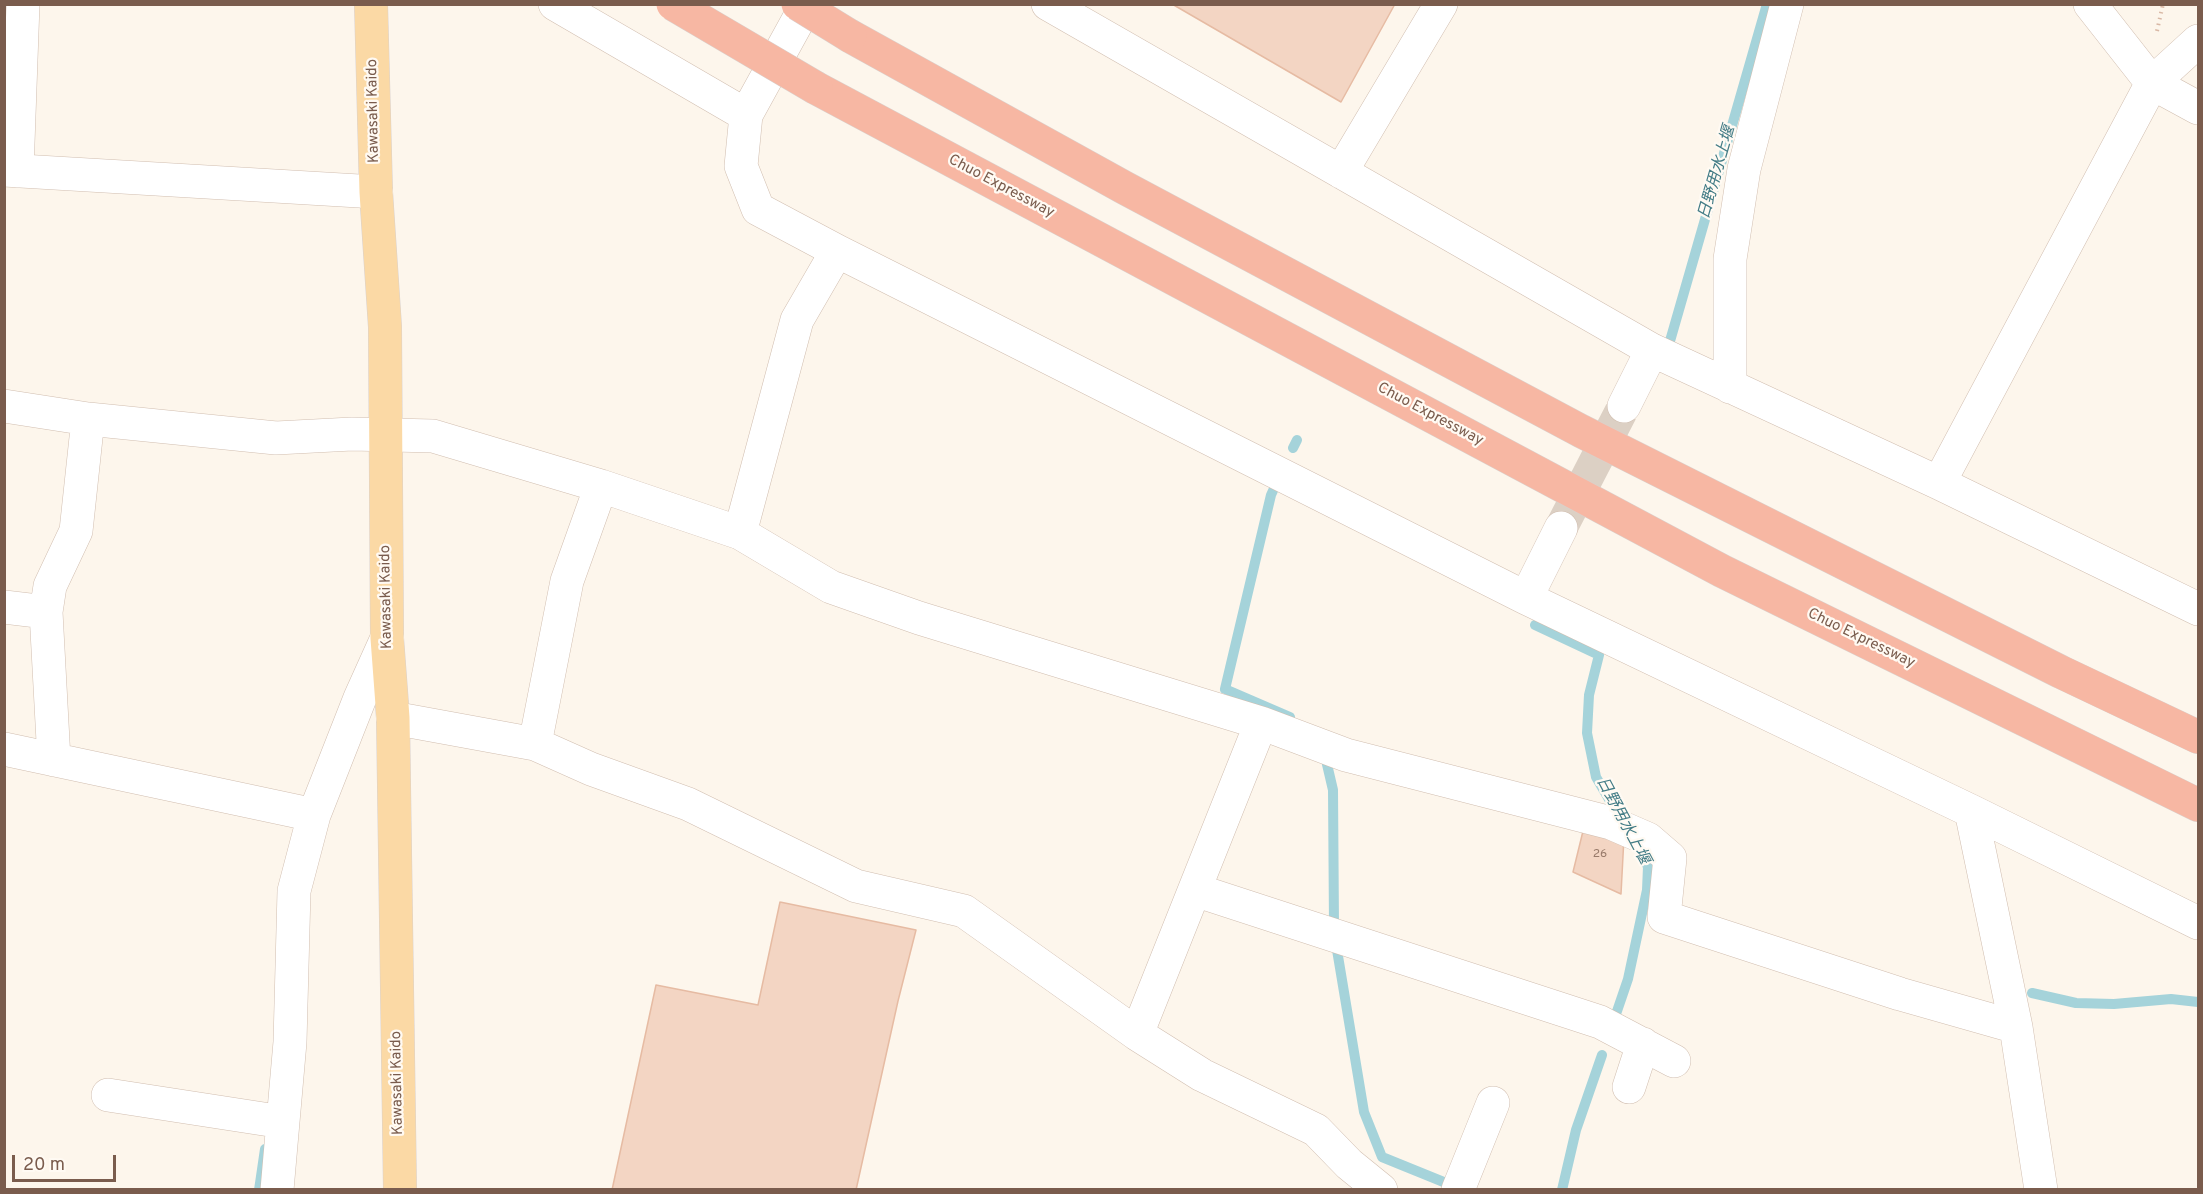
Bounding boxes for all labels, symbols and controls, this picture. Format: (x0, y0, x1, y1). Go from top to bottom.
street label: Kawasaki Kaido (364, 59, 384, 163)
water label: 日野用水上堰 (1696, 124, 1740, 222)
street label: Chuo Expressway (945, 152, 1057, 222)
street label: Chuo Expressway (1374, 380, 1486, 450)
street label: Kawasaki Kaido (377, 545, 397, 649)
street label: Chuo Expressway (1804, 605, 1918, 673)
water label: 日野用水上堰 (1591, 774, 1653, 868)
house number: 26 (1593, 848, 1607, 862)
street label: Kawasaki Kaido (388, 1031, 408, 1135)
scale bar (15, 1143, 118, 1181)
text: 20 m (23, 1154, 65, 1177)

